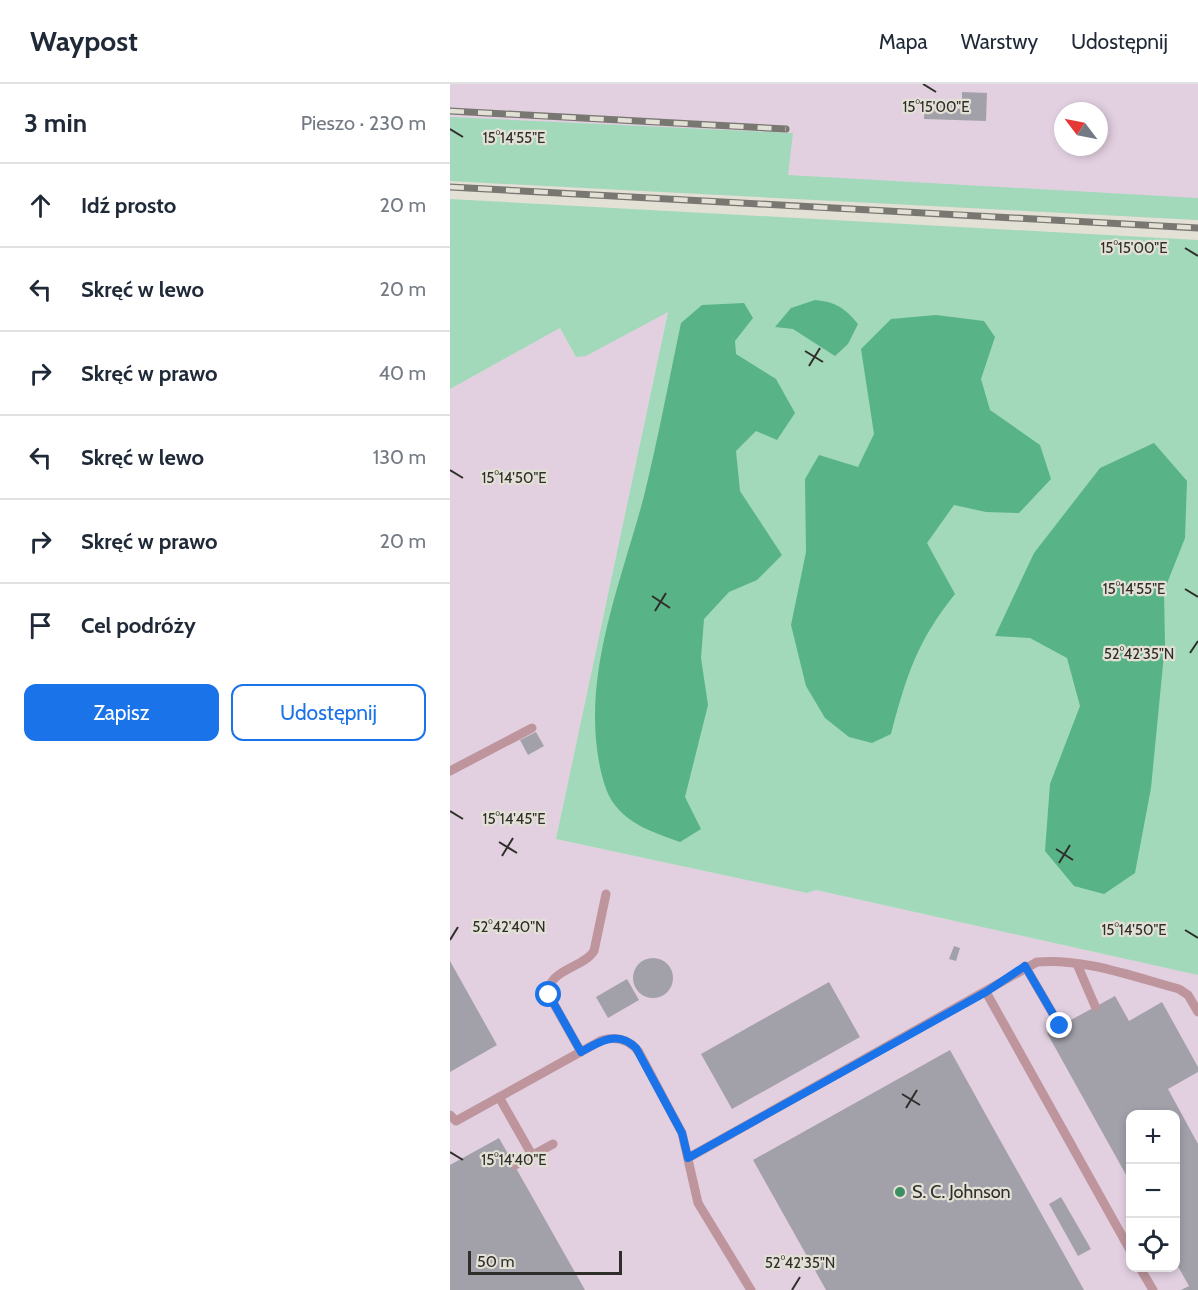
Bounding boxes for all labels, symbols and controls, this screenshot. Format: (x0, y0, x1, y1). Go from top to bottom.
text: Waypost (30, 24, 138, 58)
text: Mapa (879, 29, 928, 54)
text: Warstwy (961, 29, 1038, 54)
text: Udostępnij (1071, 29, 1168, 54)
text: 15°15'00"E (902, 98, 970, 116)
north arrow (1054, 102, 1108, 156)
text: 3 min (24, 107, 87, 139)
text: Pieszo · 230 m (301, 111, 426, 135)
text: 15°14'55"E (483, 129, 545, 147)
icon: ahead (24, 189, 57, 222)
text: Idź prosto (81, 192, 176, 219)
text: 20 m (380, 193, 426, 217)
text: 15°15'00"E (1100, 239, 1168, 257)
icon: left (24, 273, 57, 306)
text: Skręć w lewo (81, 276, 204, 303)
text: 20 m (380, 277, 426, 301)
icon: right (24, 357, 57, 390)
text: Skręć w prawo (81, 360, 218, 387)
text: 40 m (378, 361, 426, 385)
icon: left (24, 441, 57, 474)
text: Skręć w lewo (81, 444, 204, 471)
text: 130 m (373, 445, 426, 469)
text: 15°14'50"E (481, 469, 547, 487)
icon: right (24, 525, 57, 558)
text: Skręć w prawo (81, 528, 218, 555)
text: 20 m (380, 529, 426, 553)
text: 15°14'55"E (1103, 580, 1165, 598)
icon: arrive (24, 609, 57, 642)
text: Cel podróży (81, 612, 196, 639)
text: 52°42'35"N (1104, 645, 1174, 663)
button: Zapisz (24, 684, 219, 741)
button: Udostępnij (231, 684, 426, 741)
text: 15°14'45"E (483, 810, 545, 828)
text: 52°42'40"N (472, 918, 546, 936)
text: 15°14'50"E (1101, 921, 1167, 939)
route start (535, 981, 561, 1007)
route end (1046, 1012, 1072, 1038)
map controls (1126, 1110, 1180, 1272)
button: + (1126, 1110, 1180, 1164)
text: 15°14'40"E (481, 1151, 547, 1169)
button: − (1126, 1164, 1180, 1218)
place label: S. C. Johnson (912, 1181, 1011, 1203)
marker: S. C. Johnson (893, 1185, 907, 1199)
button: locate (1126, 1218, 1180, 1272)
scale bar (468, 1248, 622, 1276)
text: 50 m (477, 1252, 514, 1271)
text: 52°42'35"N (765, 1254, 835, 1272)

